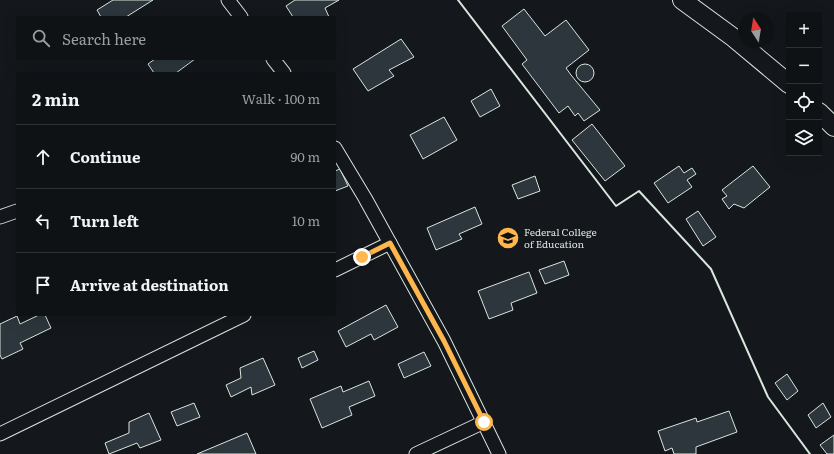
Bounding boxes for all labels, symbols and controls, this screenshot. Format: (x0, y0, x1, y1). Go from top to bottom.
north arrow (738, 12, 774, 48)
map controls (786, 12, 822, 156)
button: + (786, 12, 822, 48)
search box (16, 16, 336, 60)
icon: search (30, 27, 52, 49)
text: Search here (62, 27, 146, 50)
button: − (786, 48, 822, 84)
button: locate (786, 84, 822, 120)
text: 2 min (32, 86, 80, 111)
text: Walk · 100 m (242, 89, 320, 108)
button: layers (786, 120, 822, 156)
text: Continue (70, 145, 140, 168)
icon: ahead (32, 146, 54, 168)
text: 90 m (290, 147, 320, 166)
text: Turn left (70, 209, 139, 232)
icon: left (32, 210, 54, 232)
text: 10 m (292, 211, 320, 230)
place label: Federal College of Education (524, 224, 597, 251)
school or university icon: Federal College of Education (495, 225, 521, 251)
route end (353, 248, 371, 266)
text: Arrive at destination (70, 273, 229, 296)
icon: arrive (32, 274, 54, 296)
route start (475, 413, 493, 431)

